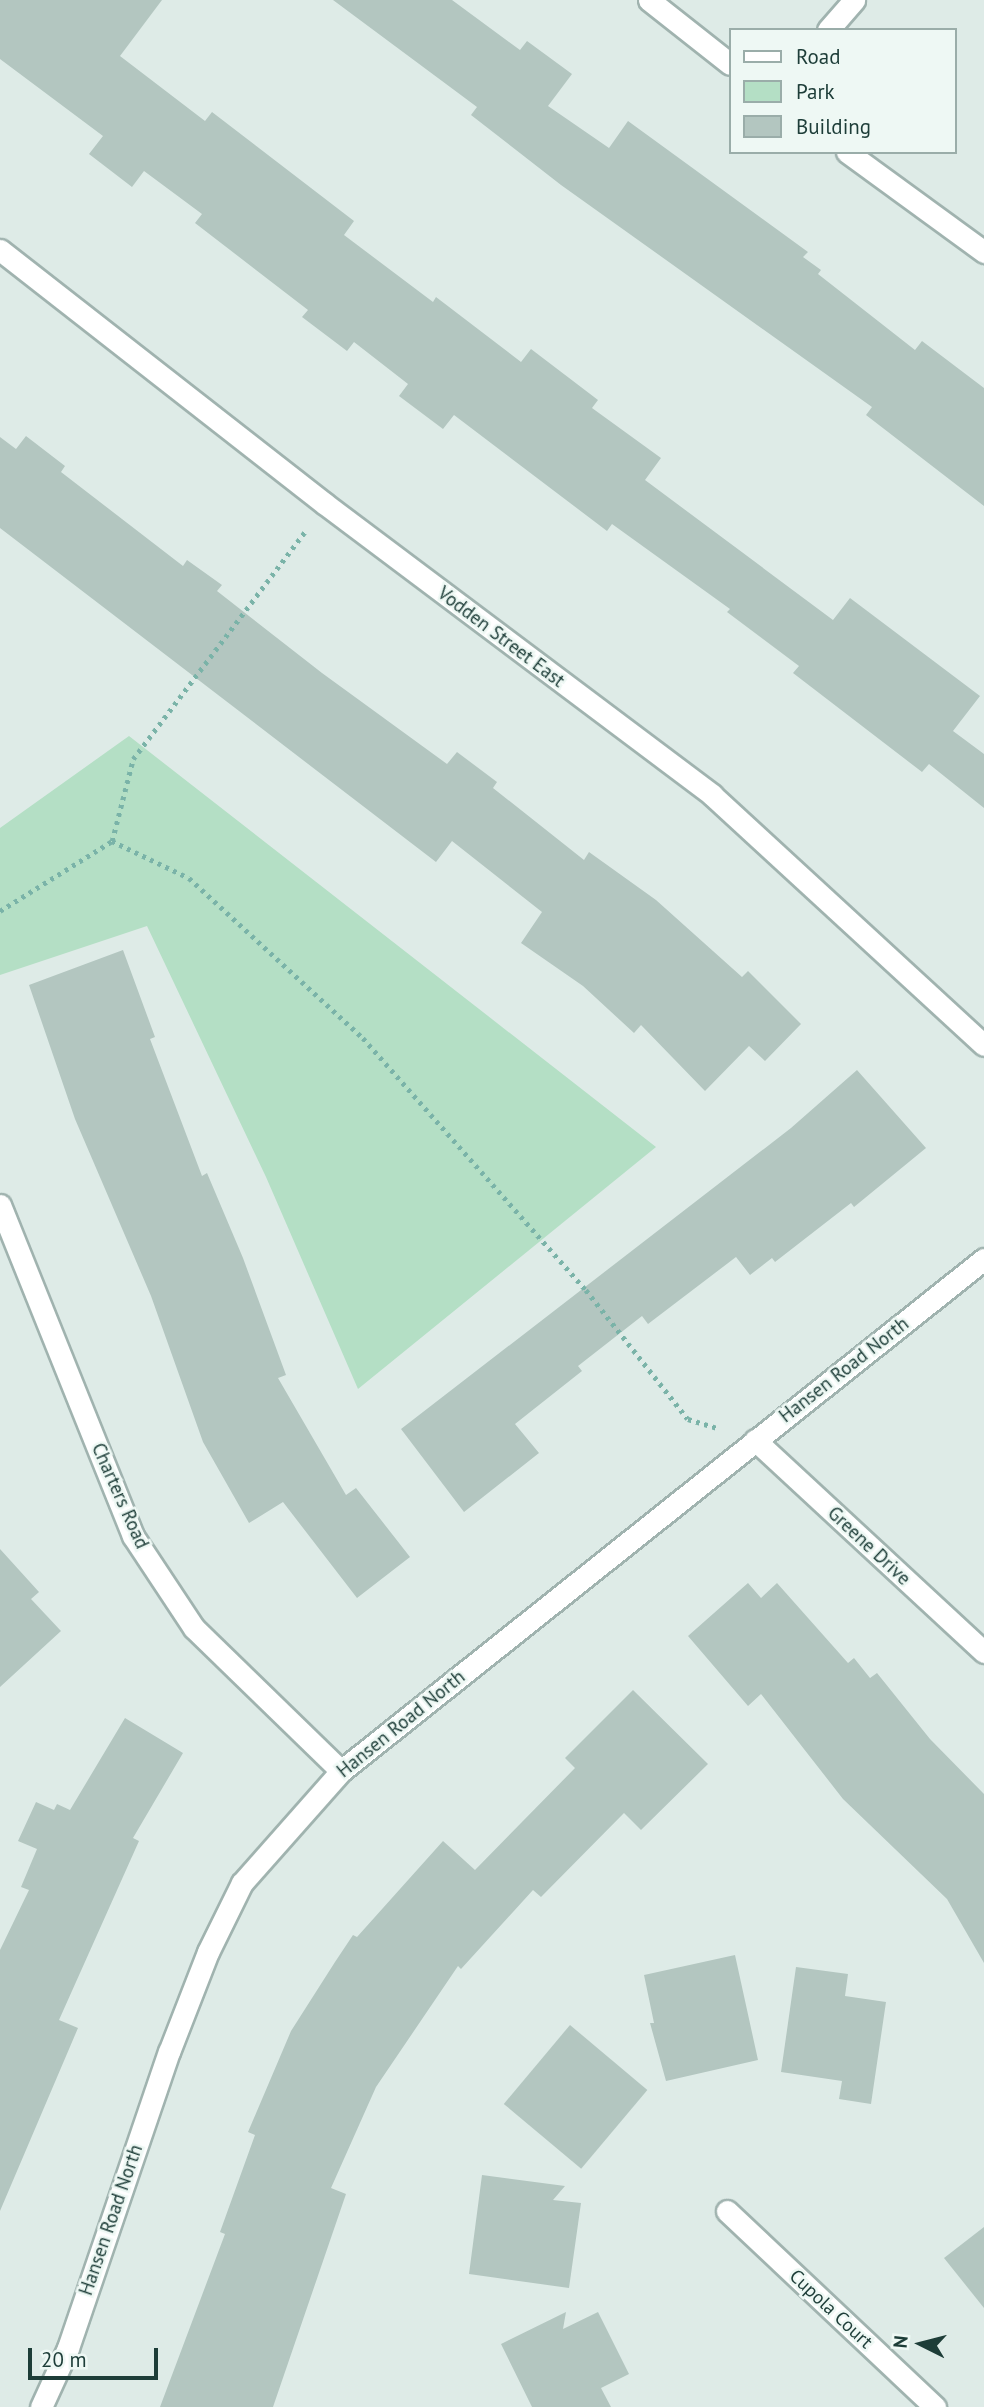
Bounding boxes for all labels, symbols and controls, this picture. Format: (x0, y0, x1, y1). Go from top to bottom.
legend (729, 28, 956, 154)
text: Road (796, 43, 840, 70)
text: Park (796, 78, 835, 105)
text: Building (796, 113, 871, 140)
street label: Vodden Street East (433, 582, 569, 692)
street label: Hansen Road North (775, 1312, 913, 1428)
street label: Charters Road (87, 1440, 153, 1552)
street label: Greene Drive (823, 1502, 915, 1590)
street label: Hansen Road North (332, 1665, 470, 1783)
street label: Hansen Road North (75, 2142, 147, 2298)
street label: Cupola Court (785, 2265, 877, 2353)
north arrow (886, 2309, 956, 2379)
scale bar (32, 2334, 161, 2378)
text: N (888, 2334, 913, 2349)
text: 20 m (41, 2346, 87, 2373)

